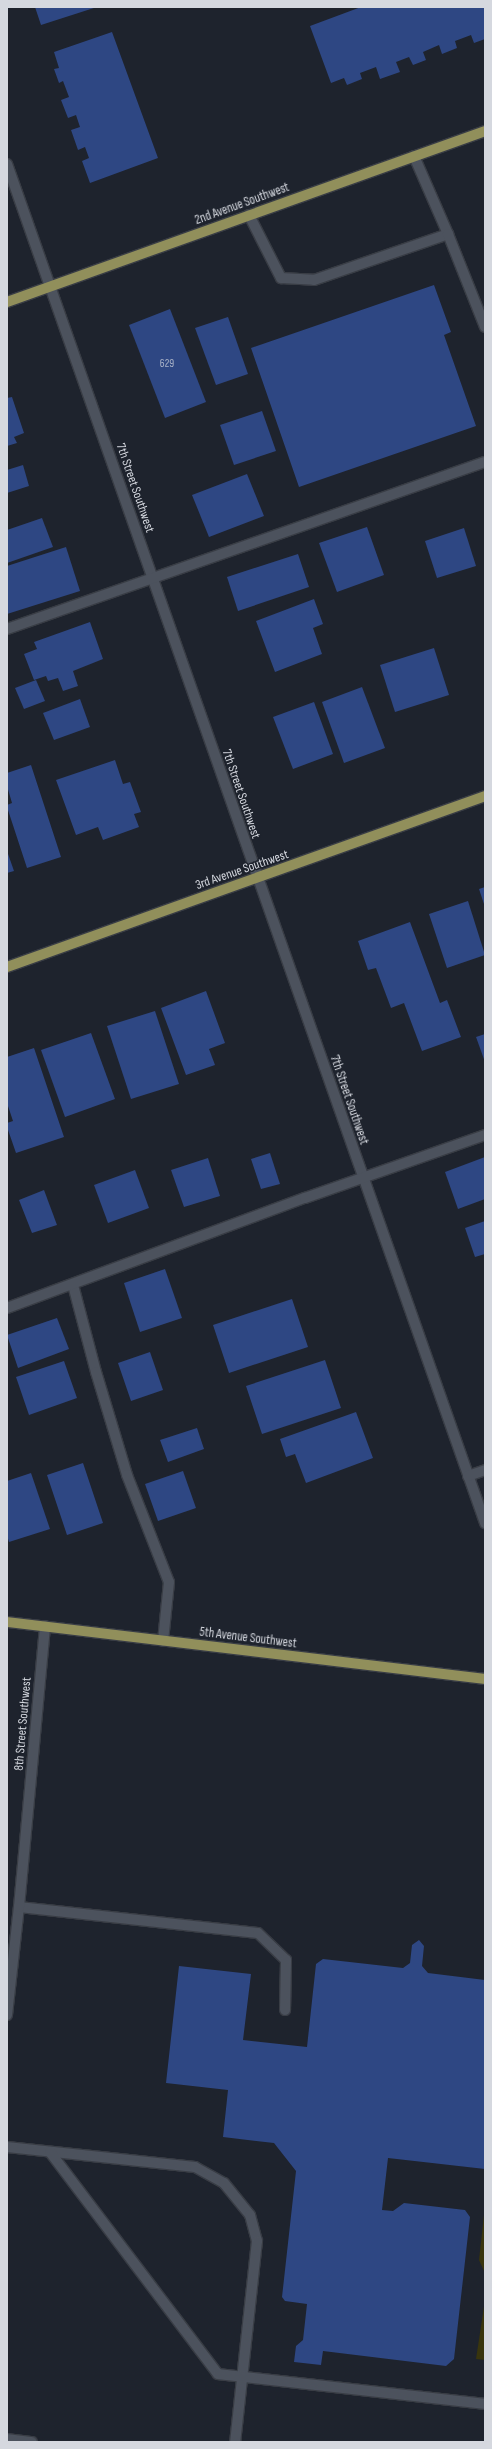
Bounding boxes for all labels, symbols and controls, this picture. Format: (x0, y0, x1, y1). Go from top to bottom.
street label: 2nd Avenue Southwest (193, 180, 291, 228)
house number: 629 (160, 357, 174, 371)
street label: 7th Street Southwest (112, 441, 158, 535)
street label: 7th Street Southwest (218, 747, 264, 841)
street label: 3rd Avenue Southwest (193, 847, 291, 893)
street label: 7th Street Southwest (326, 1053, 372, 1147)
street label: 5th Avenue Southwest (199, 1624, 297, 1652)
street label: 8th Street Southwest (11, 1677, 35, 1771)

